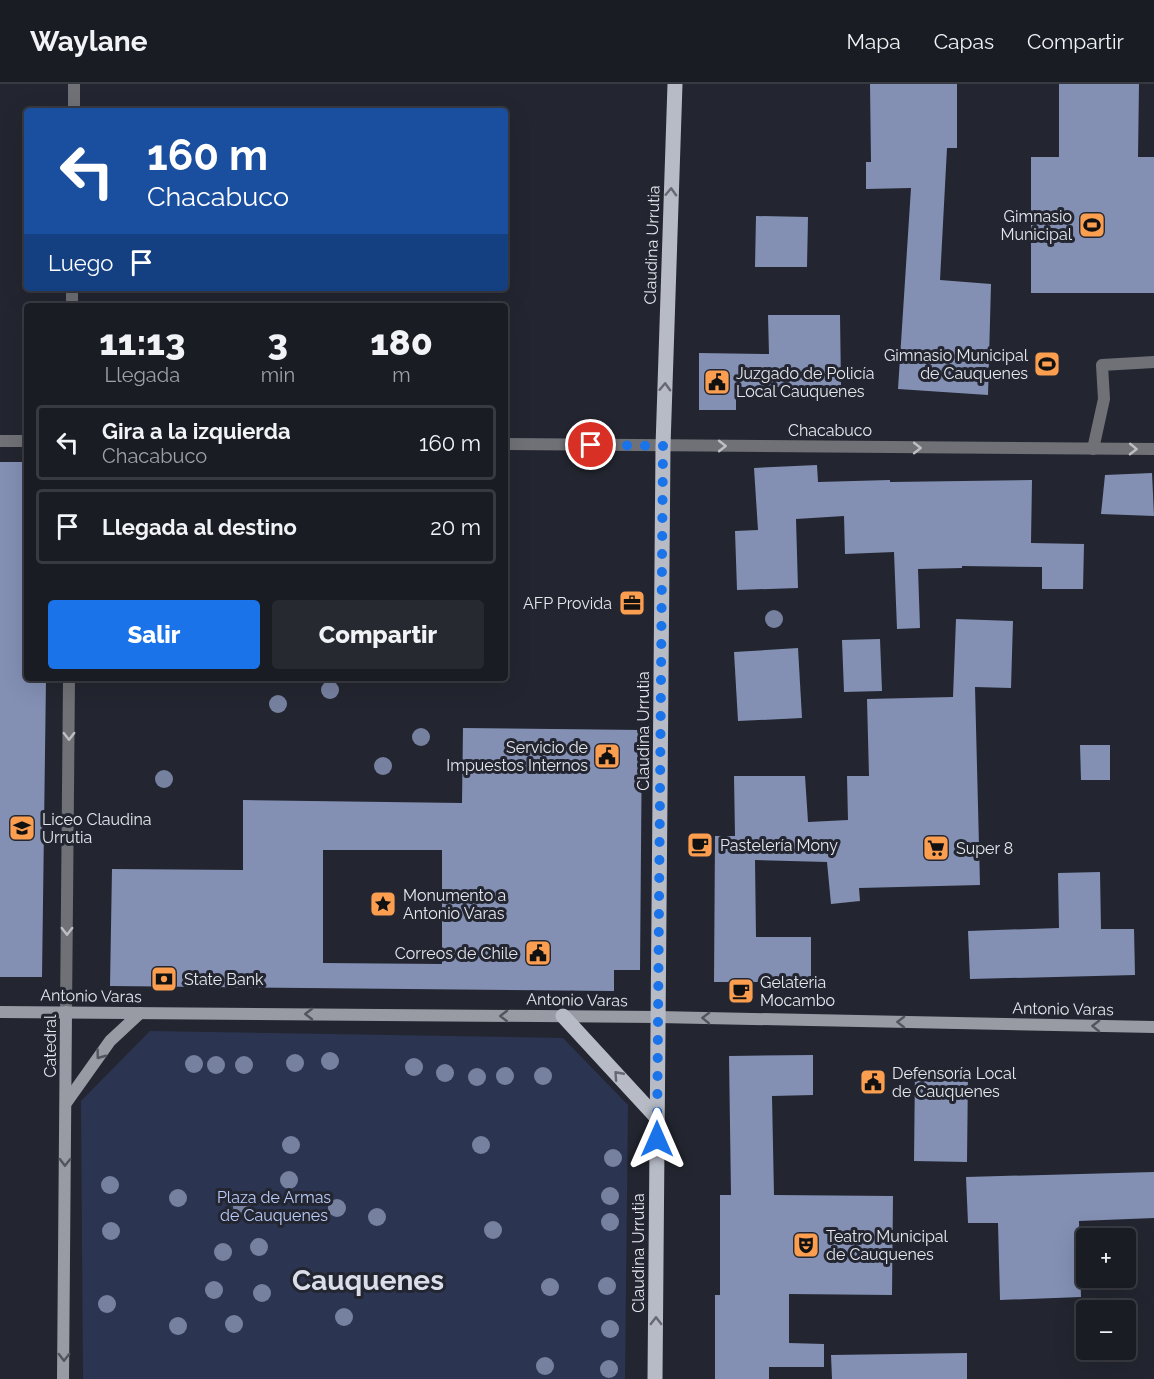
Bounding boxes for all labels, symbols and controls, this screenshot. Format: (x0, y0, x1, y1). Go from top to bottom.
text: Waylane (30, 25, 147, 58)
text: Mapa (846, 29, 901, 54)
text: Capas (934, 29, 994, 54)
text: Compartir (1027, 29, 1124, 54)
text: 160 m (147, 131, 268, 180)
icon: left (48, 132, 126, 210)
text: Chacabuco (147, 181, 289, 212)
street label: Claudina Urrutia (640, 185, 664, 305)
one-way arrow (665, 188, 678, 197)
place label: Gimnasio Municipal (1000, 207, 1073, 244)
sports icon: Gimnasio Municipal (1077, 210, 1107, 240)
icon: arrive (125, 246, 158, 279)
text: Luego (48, 250, 113, 276)
text: 11:13 (99, 321, 185, 363)
text: 3 (268, 321, 288, 363)
text: 180 (370, 321, 433, 363)
place label: Gimnasio Municipal de Cauquenes (884, 346, 1029, 383)
sports icon: Gimnasio Municipal de Cauquenes (1032, 349, 1062, 379)
text: Llegada (105, 363, 180, 387)
text: min (261, 363, 295, 387)
text: m (392, 363, 411, 387)
place label: Juzgado de Policía Local Cauquenes (736, 364, 875, 401)
public building icon: Juzgado de Policía Local Cauquenes (702, 367, 732, 397)
one-way arrow (659, 383, 671, 392)
text: Gira a la izquierda (102, 418, 291, 444)
pin (565, 419, 616, 470)
street label: Chacabuco (788, 421, 872, 440)
icon: left (51, 426, 84, 459)
icon: arrive (574, 428, 607, 461)
text: 160 m (419, 430, 481, 456)
one-way arrow (717, 440, 726, 452)
one-way arrow (912, 441, 921, 454)
one-way arrow (1128, 443, 1137, 455)
text: Chacabuco (102, 444, 207, 468)
icon: arrive (51, 510, 84, 543)
text: Llegada al destino (102, 514, 297, 540)
text: 20 m (430, 514, 481, 540)
office icon: AFP Provida (617, 588, 647, 618)
place label: AFP Provida (523, 594, 612, 613)
button: Salir (48, 600, 260, 669)
button: Compartir (272, 600, 484, 669)
street label: Claudina Urrutia (634, 671, 653, 791)
one-way arrow (63, 732, 75, 741)
place label: Servicio de Impuestos Internos (446, 738, 588, 775)
public building icon: Servicio de Impuestos Internos (592, 741, 622, 771)
place label: Liceo Claudina Urrutia (42, 810, 152, 847)
school or university icon: Liceo Claudina Urrutia (7, 813, 37, 843)
cafe icon: Pastelería Mony (685, 830, 715, 860)
supermarket icon: Super 8 (921, 833, 951, 863)
place label: Pastelería Mony (720, 836, 838, 855)
place label: Super 8 (956, 839, 1013, 858)
place label: Monumento a Antonio Varas (403, 886, 506, 923)
place icon: Monumento a Antonio Varas (368, 889, 398, 919)
one-way arrow (61, 927, 73, 936)
public building icon: Correos de Chile (523, 938, 553, 968)
place label: Correos de Chile (395, 944, 518, 963)
bank icon: State Bank (149, 964, 179, 994)
place label: State Bank (184, 970, 264, 989)
place label: Gelateria Mocambo (760, 973, 835, 1010)
cafe icon: Gelateria Mocambo (726, 976, 756, 1006)
street label: Antonio Varas (40, 986, 142, 1006)
street label: Antonio Varas (526, 990, 628, 1010)
street label: Antonio Varas (1012, 999, 1114, 1019)
one-way arrow (305, 1008, 314, 1020)
one-way arrow (500, 1010, 509, 1022)
one-way arrow (701, 1012, 710, 1024)
street label: Catedral (41, 1014, 60, 1077)
one-way arrow (896, 1016, 905, 1029)
one-way arrow (1091, 1020, 1100, 1032)
one-way arrow (96, 1049, 107, 1060)
place label: Defensoría Local de Cauquenes (892, 1064, 1017, 1101)
public building icon: Defensoría Local de Cauquenes (858, 1067, 888, 1097)
one-way arrow (614, 1071, 625, 1082)
position arrow (625, 1107, 689, 1171)
one-way arrow (59, 1157, 71, 1166)
park label: Plaza de Armas de Cauquenes (217, 1188, 331, 1225)
street label: Claudina Urrutia (629, 1193, 648, 1313)
place label: Teatro Municipal de Cauquenes (826, 1227, 949, 1264)
map controls (1076, 1228, 1136, 1360)
button: + (1076, 1228, 1136, 1288)
theatre icon: Teatro Municipal de Cauquenes (791, 1230, 821, 1260)
district label: Cauquenes (292, 1264, 444, 1297)
button: − (1076, 1300, 1136, 1360)
one-way arrow (650, 1316, 662, 1325)
one-way arrow (58, 1352, 70, 1361)

